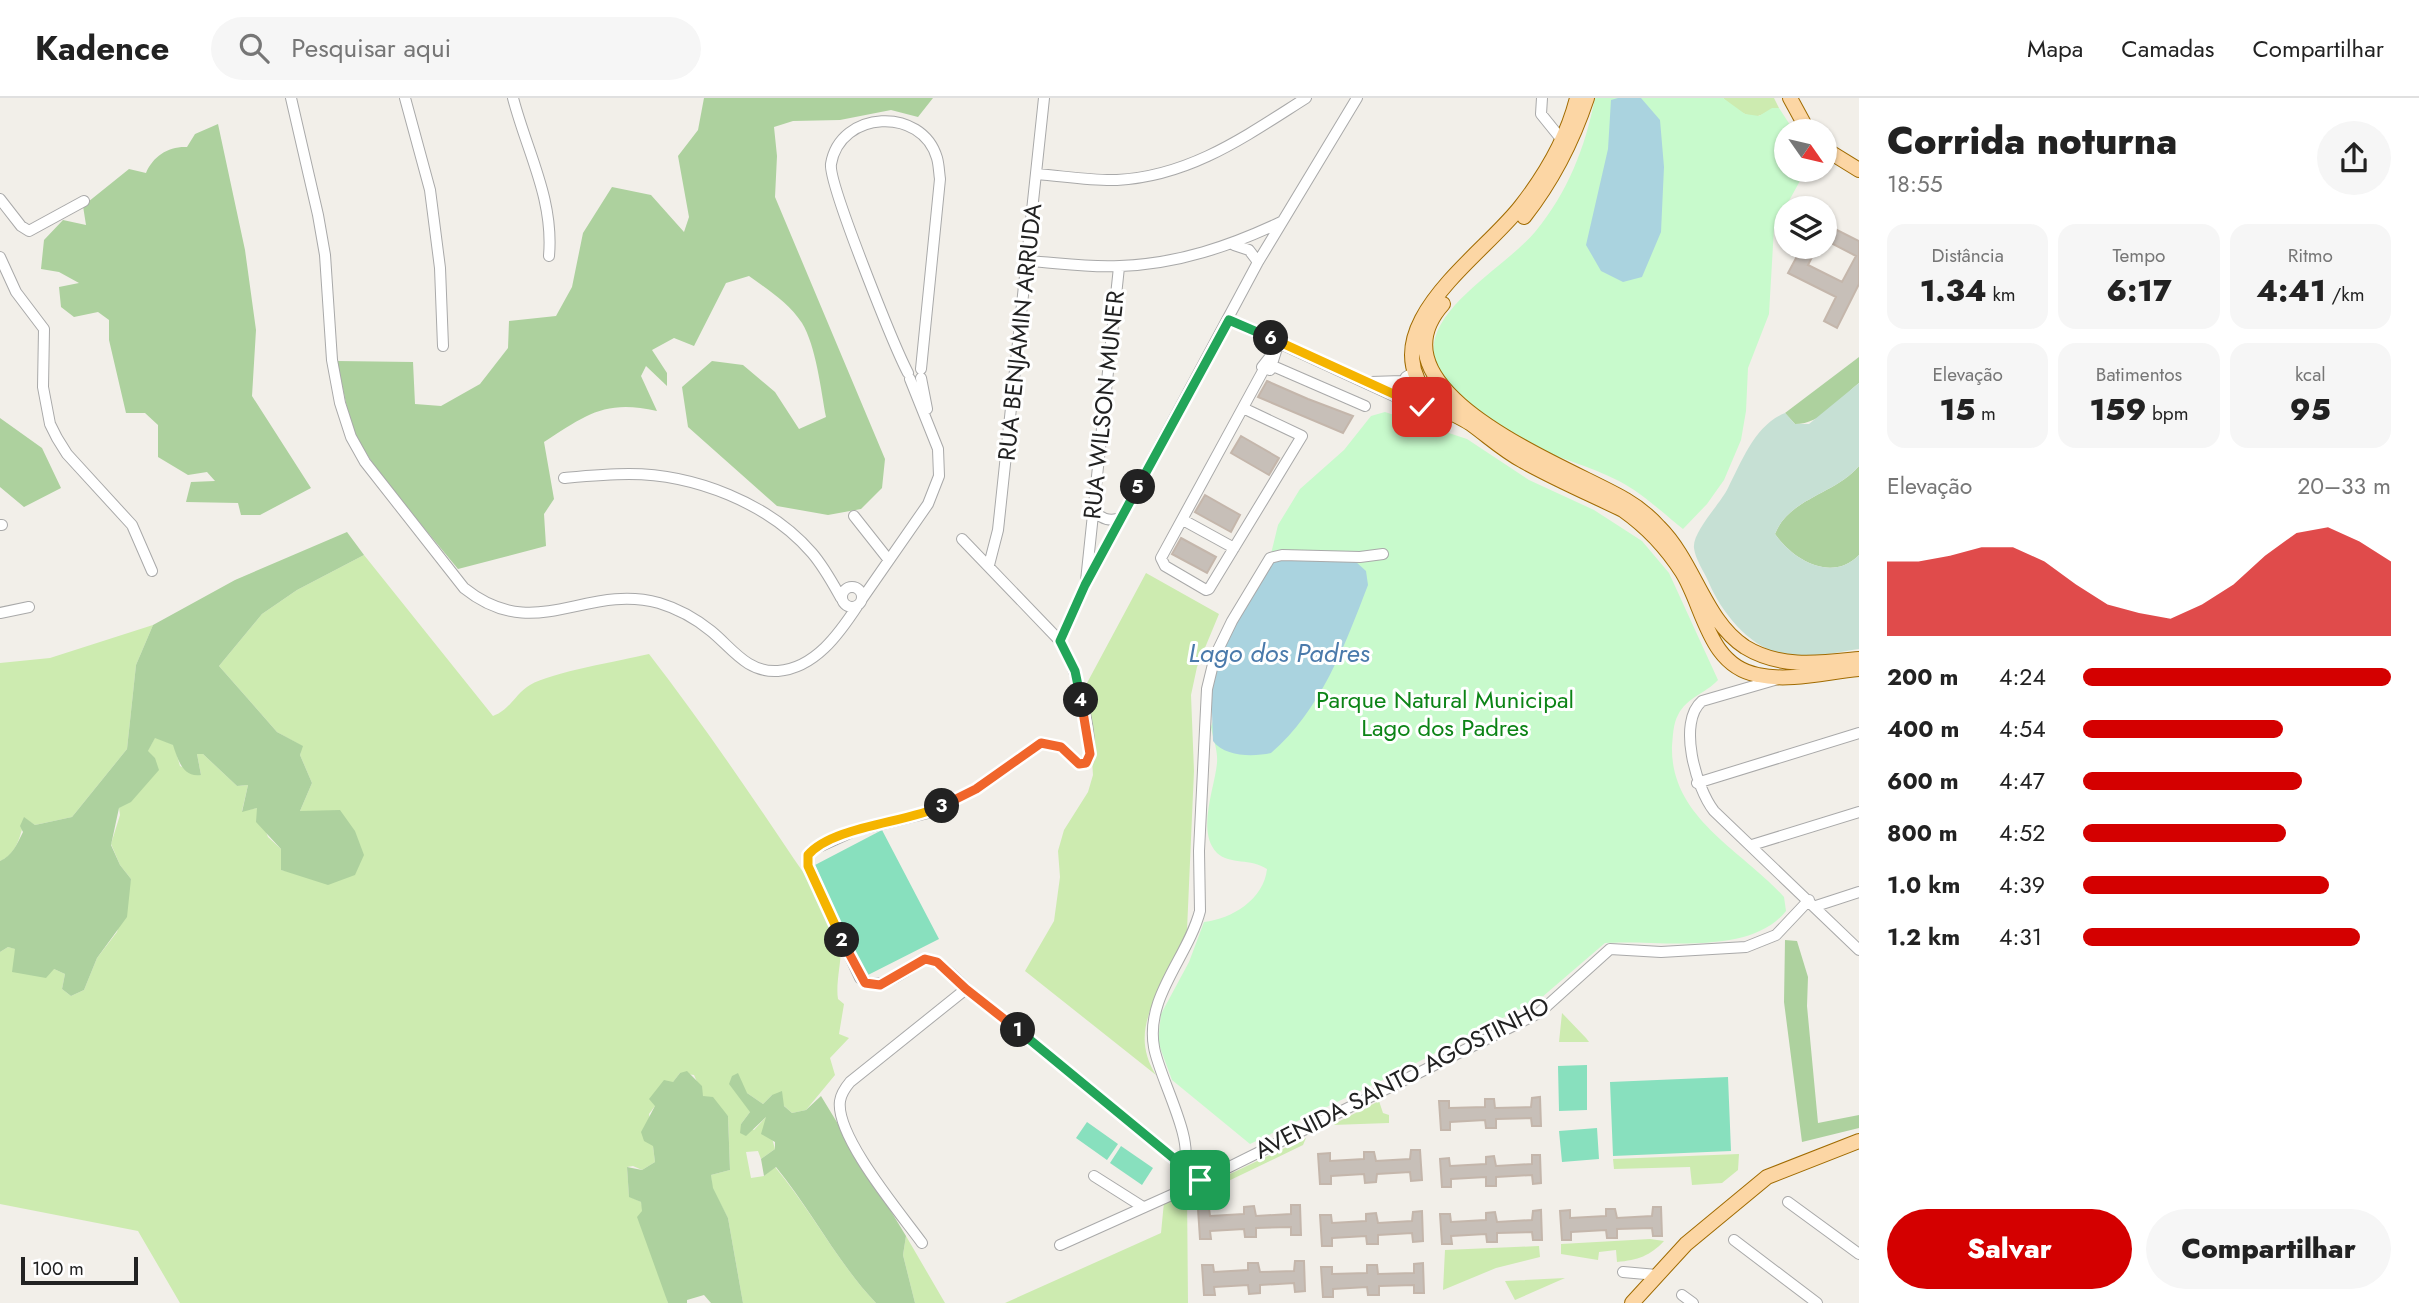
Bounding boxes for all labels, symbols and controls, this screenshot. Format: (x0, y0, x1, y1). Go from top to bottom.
search box (211, 17, 701, 80)
text: Kadence (35, 25, 169, 72)
icon: search (235, 29, 273, 67)
text: Pesquisar aqui (291, 29, 451, 67)
text: Mapa (2027, 31, 2083, 66)
text: Camadas (2121, 31, 2214, 66)
text: Compartilhar (2252, 31, 2384, 66)
text: Corrida noturna (1887, 113, 2177, 168)
north arrow (1774, 119, 1838, 182)
map controls (1774, 119, 1837, 259)
button: share (2317, 121, 2391, 195)
text: 18:55 (1887, 167, 1943, 201)
button: layers (1774, 196, 1837, 259)
street label: RUA BENJAMIN ARRUDA (989, 201, 1050, 462)
text: Distância (1931, 242, 2004, 269)
text: Tempo (2113, 242, 2165, 269)
text: Ritmo (2288, 242, 2333, 269)
text: 1.34 (1920, 269, 1987, 312)
text: 6:17 (2106, 269, 2172, 312)
text: 4:41 (2256, 269, 2326, 312)
text: km (1987, 281, 2016, 308)
text: /km (2326, 281, 2364, 308)
street label: RUA WILSON MUNER (1074, 288, 1133, 521)
pin: 6 (1254, 320, 1288, 356)
text: 6 (1264, 324, 1277, 351)
text: Elevação (1932, 361, 2003, 388)
text: Batimentos (2096, 361, 2182, 388)
text: kcal (2295, 361, 2326, 388)
pin (1392, 377, 1452, 437)
icon: check (1403, 388, 1441, 426)
text: 15 (1939, 388, 1975, 431)
text: 159 (2090, 388, 2146, 431)
text: 95 (2290, 388, 2331, 431)
text: m (1975, 400, 1996, 427)
text: bpm (2146, 400, 2188, 427)
text: Elevação (1887, 469, 1972, 503)
text: 20–33 m (2297, 469, 2391, 503)
pin: 5 (1120, 470, 1156, 504)
text: 5 (1131, 473, 1144, 500)
water label: Lago dos Padres (1188, 634, 1370, 672)
text: 200 m (1887, 660, 1958, 694)
text: 4:24 (1999, 660, 2046, 694)
pin: 4 (1064, 682, 1098, 718)
park label: Parque Natural Municipal Lago dos Padres (1316, 682, 1574, 745)
text: 4 (1074, 686, 1087, 713)
text: 400 m (1887, 712, 1959, 746)
text: 4:54 (1999, 712, 2046, 746)
text: 600 m (1887, 764, 1959, 798)
text: 4:47 (1999, 764, 2045, 798)
pin: 3 (925, 788, 960, 824)
text: 3 (936, 792, 947, 819)
text: 800 m (1887, 816, 1958, 850)
text: 4:52 (1999, 816, 2045, 850)
text: 1.0 km (1887, 868, 1960, 902)
text: 4:39 (1999, 868, 2045, 902)
text: 1.2 km (1887, 920, 1960, 954)
text: 4:31 (1999, 920, 2042, 954)
pin: 2 (824, 922, 860, 958)
text: 2 (835, 926, 848, 953)
street label: AVENIDA SANTO AGOSTINHO (1248, 988, 1555, 1167)
pin: 1 (1000, 1012, 1036, 1048)
text: 1 (1013, 1016, 1022, 1043)
pin (1170, 1150, 1230, 1210)
icon: arrive (1181, 1161, 1219, 1199)
button: Salvar (1887, 1209, 2132, 1289)
button: Compartilhar (2146, 1209, 2391, 1289)
scale bar (21, 1254, 138, 1286)
text: 100 m (32, 1255, 84, 1282)

